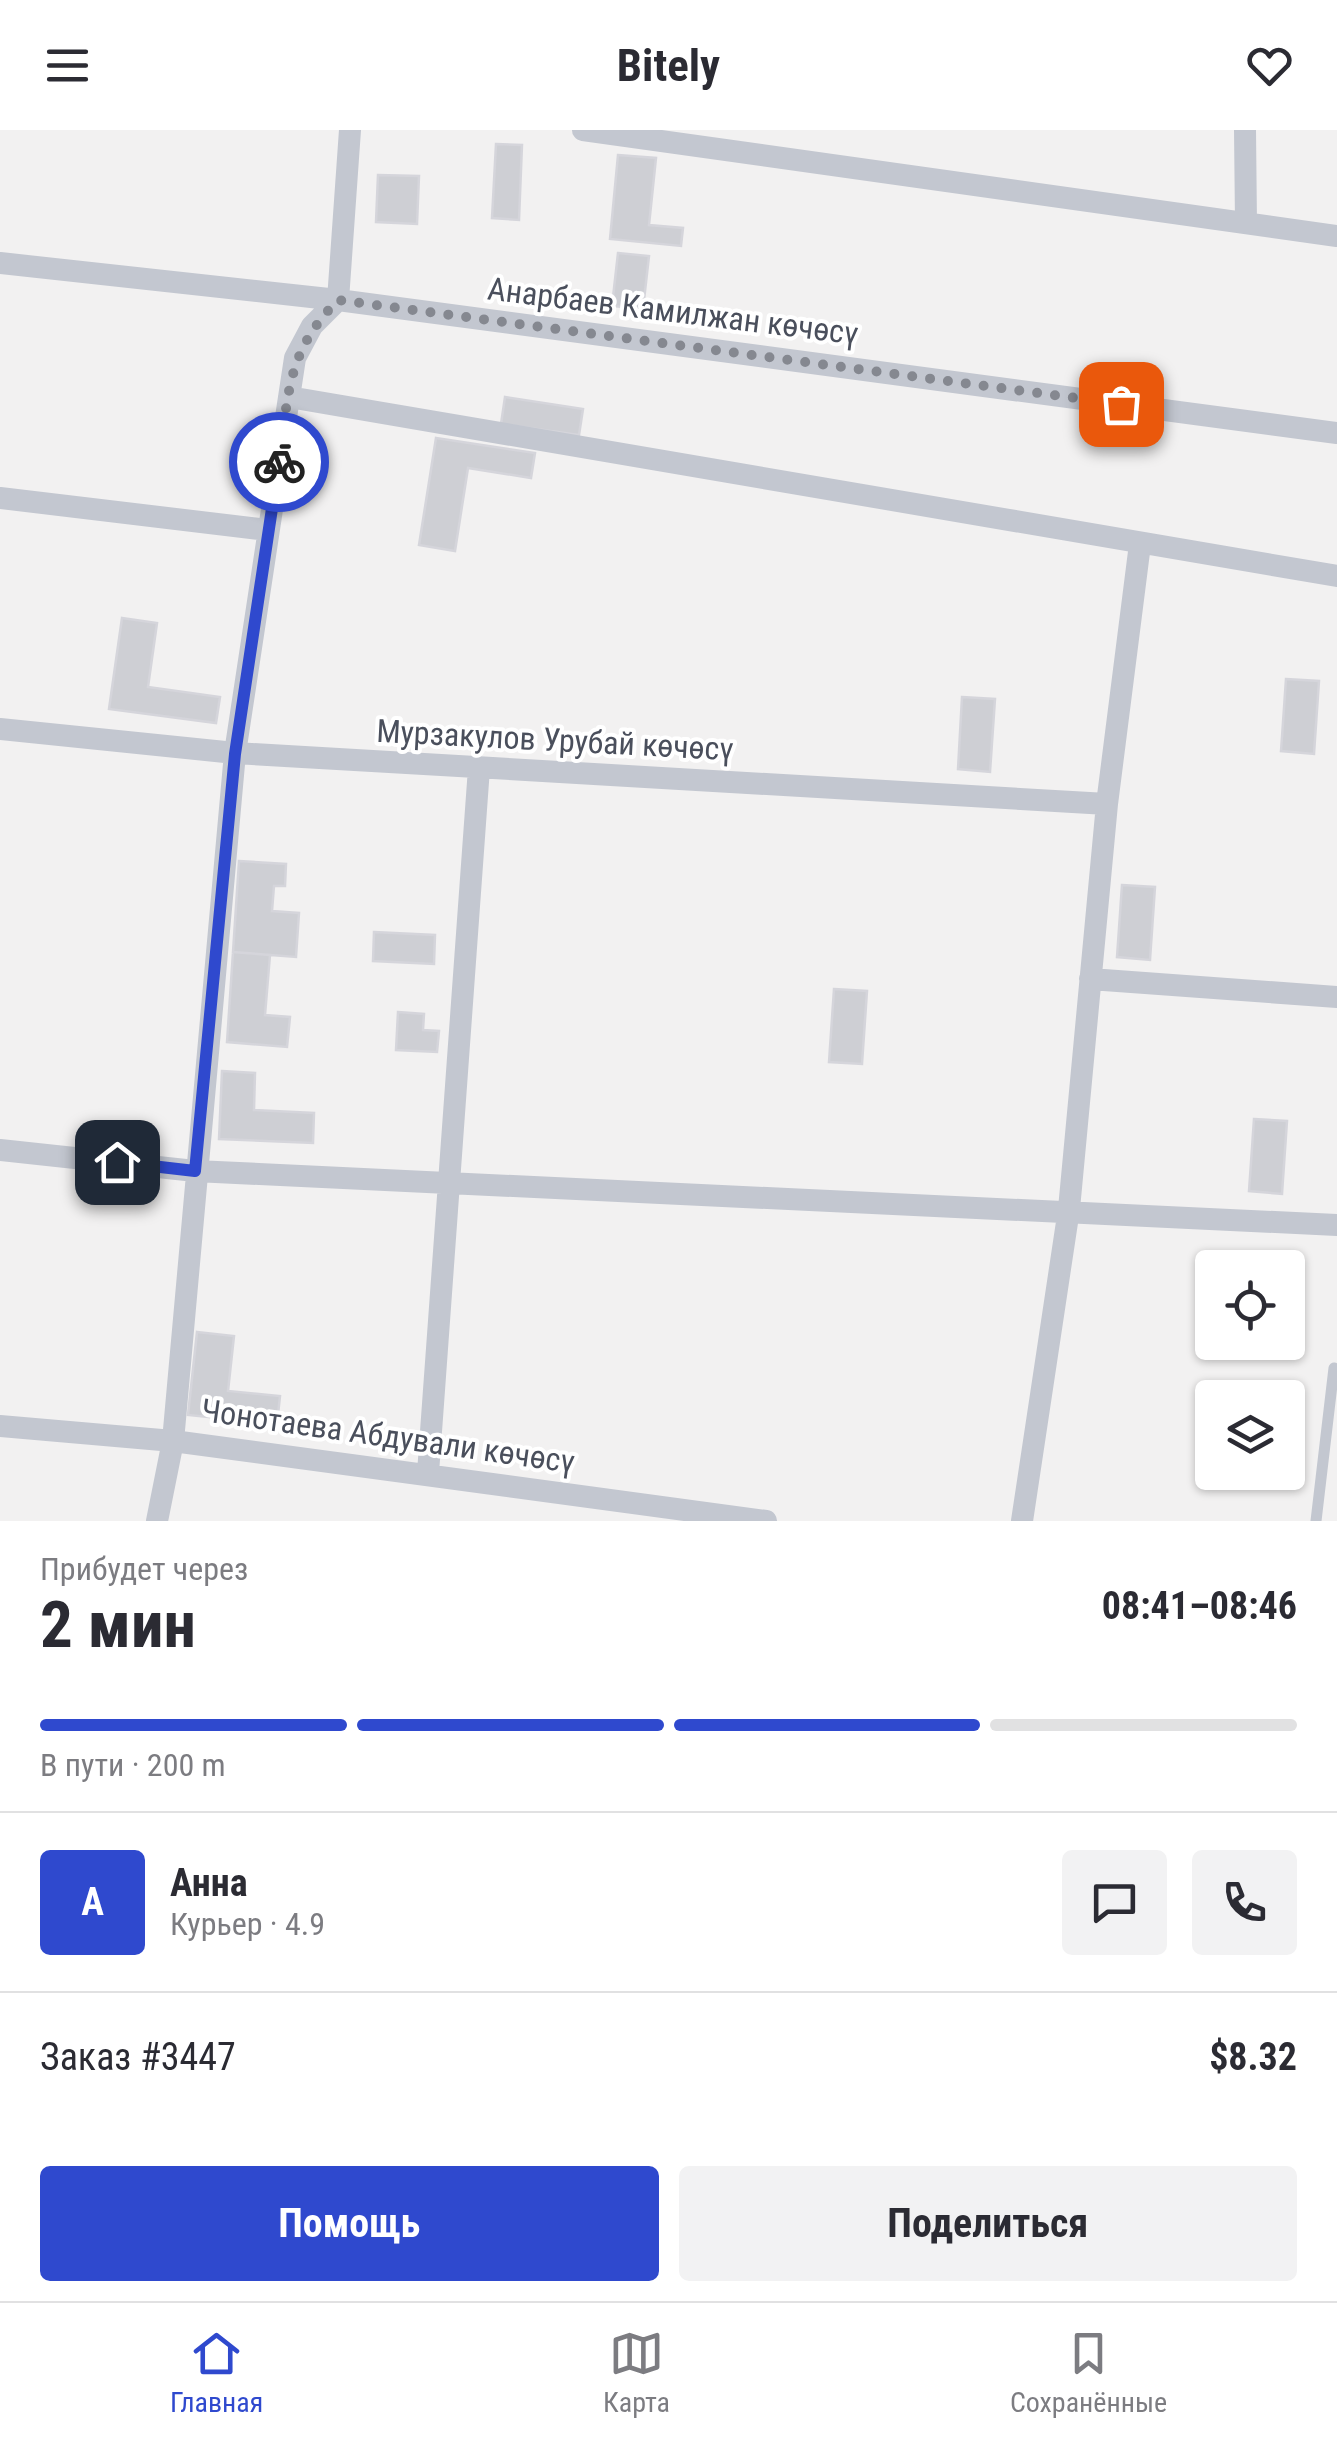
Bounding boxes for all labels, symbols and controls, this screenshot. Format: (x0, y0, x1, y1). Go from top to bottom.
icon: menu (40, 38, 95, 93)
icon: heart (1242, 38, 1297, 93)
text: Bitely (617, 39, 720, 92)
street label: Анарбаев Камилжан көчөсү (485, 269, 861, 353)
pin (1079, 362, 1164, 447)
icon: bag (1094, 377, 1149, 432)
courier (229, 412, 329, 512)
icon: bike (252, 435, 307, 490)
street label: Мурзакулов Урубай көчөсү (376, 712, 734, 768)
pin (75, 1120, 160, 1205)
icon: home (90, 1135, 145, 1190)
map controls (1195, 1250, 1305, 1490)
button: locate (1195, 1250, 1305, 1360)
button: layers (1195, 1380, 1305, 1490)
street label: Чонотаева Абдували көчөсү (199, 1391, 577, 1481)
text: Прибудет через (40, 1550, 248, 1588)
text: 08:41–08:46 (1102, 1584, 1297, 1628)
text: 2 мин (40, 1587, 196, 1663)
text: В пути · 200 m (40, 1746, 226, 1784)
button: chat (1062, 1850, 1167, 1955)
button: phone (1192, 1850, 1297, 1955)
text: Анна (170, 1861, 248, 1905)
text: А (81, 1880, 104, 1924)
text: Курьер · 4.9 (170, 1905, 325, 1943)
text: Заказ #3447 (40, 2035, 236, 2079)
text: $8.32 (1209, 2035, 1297, 2079)
button: Помощь (40, 2166, 659, 2281)
button: Поделиться (679, 2166, 1297, 2281)
tab: Главная (170, 2326, 263, 2419)
tab: Карта (603, 2326, 670, 2419)
tab: Сохранённые (1010, 2326, 1167, 2419)

